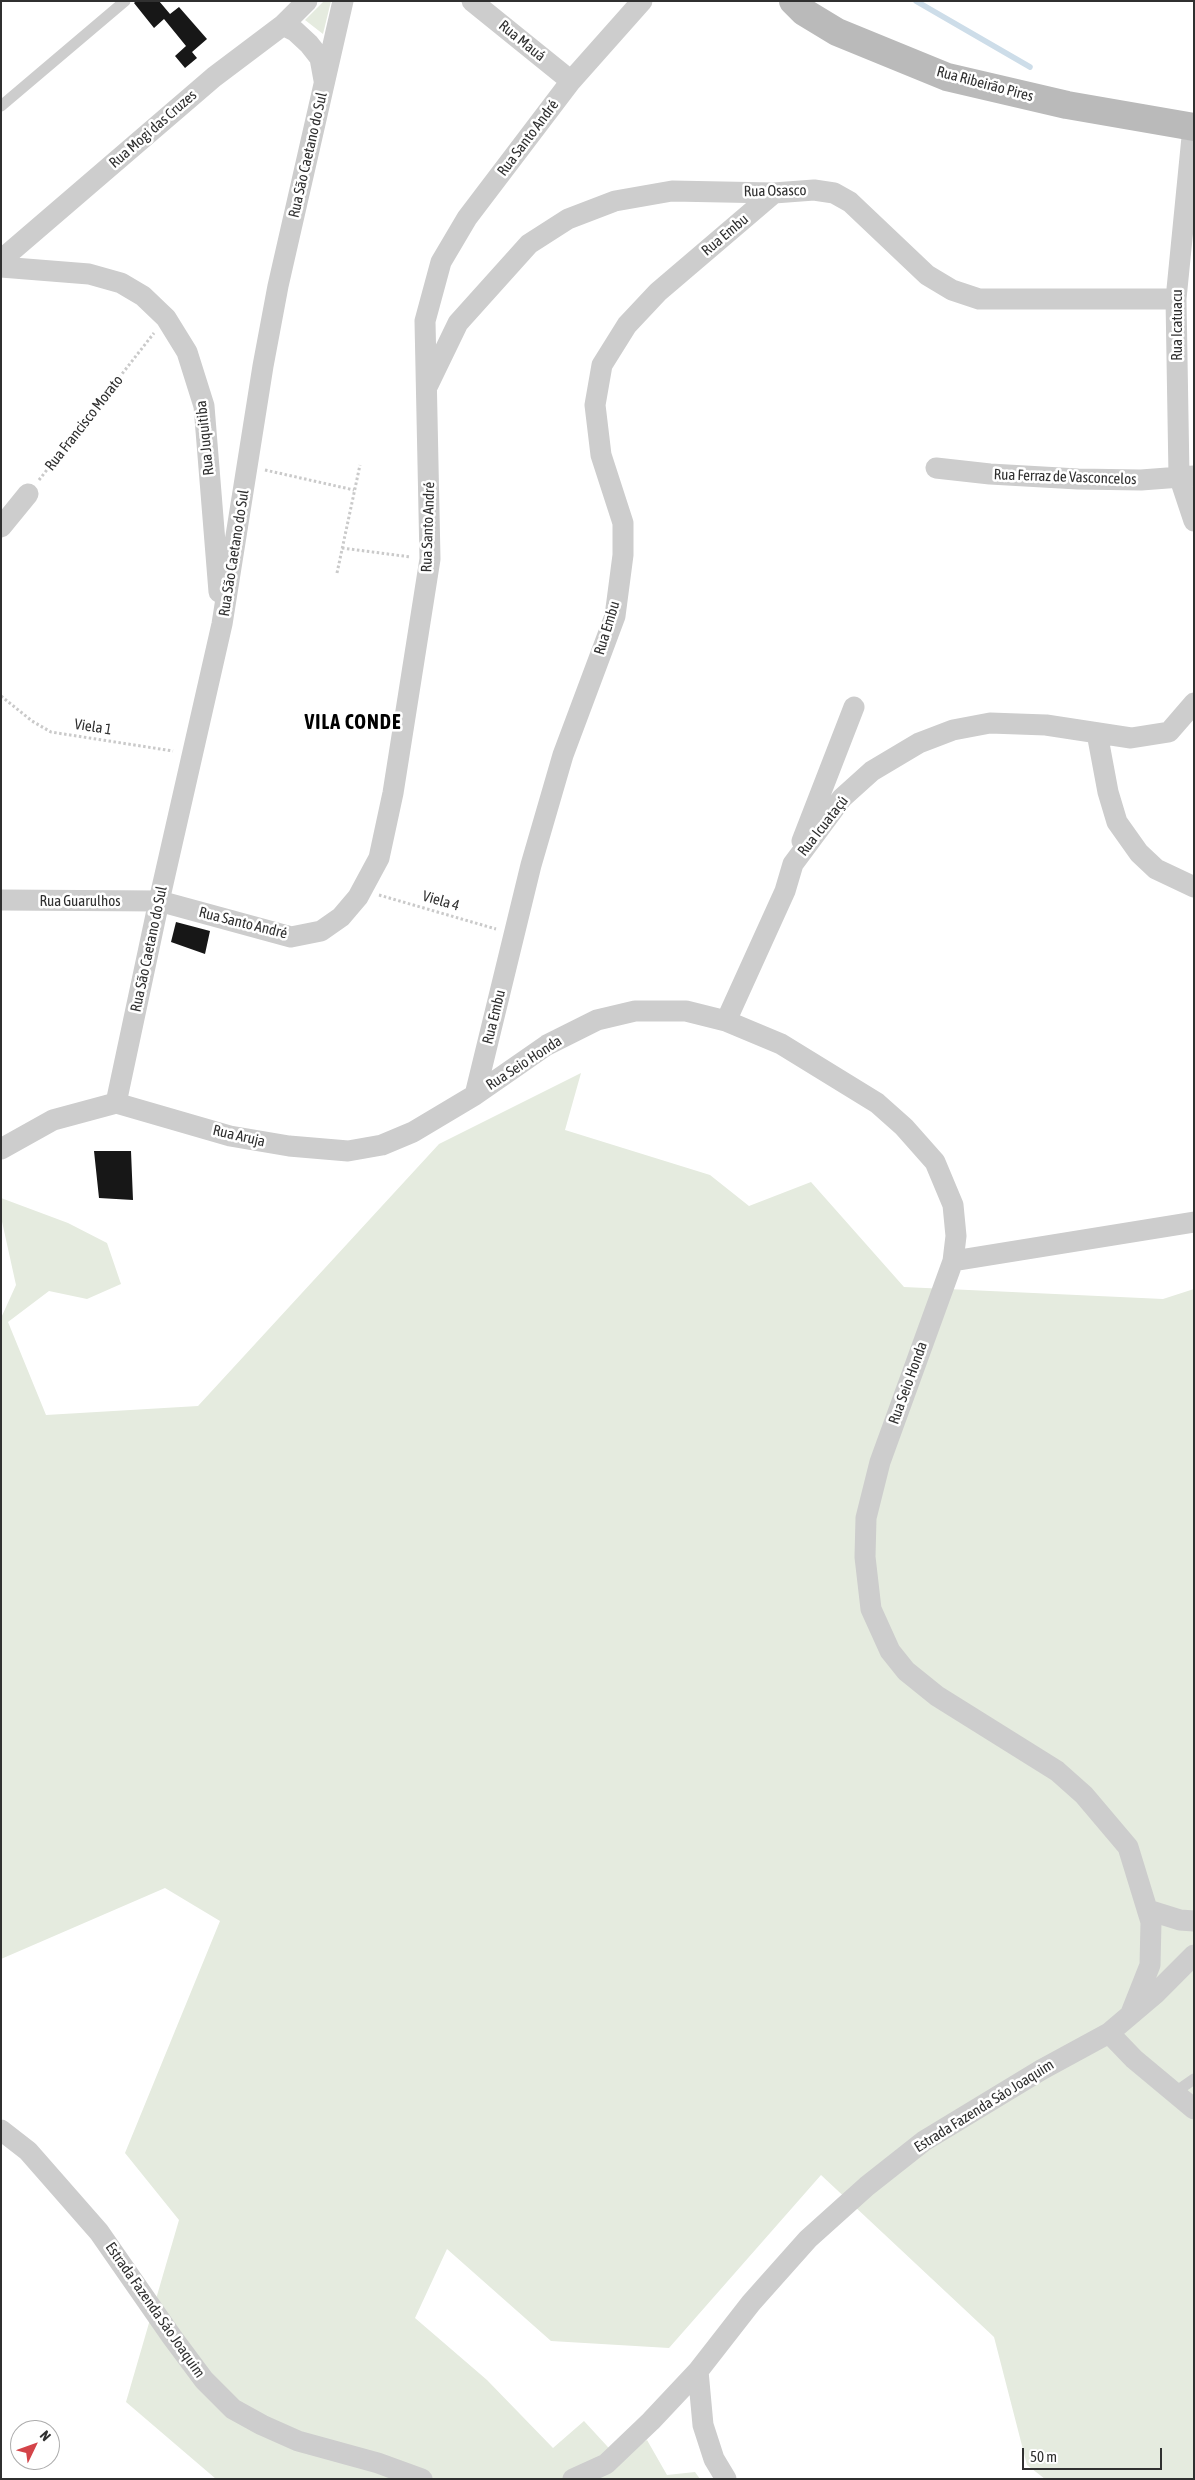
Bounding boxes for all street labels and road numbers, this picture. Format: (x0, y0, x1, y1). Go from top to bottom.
street label: Rua Mauá (495, 17, 549, 65)
street label: Rua Ribeirão Pires (935, 62, 1035, 106)
street label: Rua Mogi das Cruzes (106, 86, 200, 172)
street label: Rua São Caetano do Sul (285, 91, 331, 219)
street label: Rua Santo André (494, 96, 562, 180)
street label: Rua Osasco (743, 181, 807, 201)
street label: Rua Embu (698, 210, 752, 260)
street label: Rua Icatuacu (1168, 289, 1186, 361)
street label: Rua Francisco Morato (41, 372, 127, 474)
street label: Rua Juquitiba (192, 400, 218, 476)
street label: Rua Ferraz de Vasconcelos (993, 466, 1137, 488)
street label: Rua Santo André (417, 481, 439, 573)
street label: Rua São Caetano do Sul (215, 488, 253, 618)
street label: Rua Embu (590, 599, 624, 657)
street label: Viela 1 (73, 715, 113, 739)
street label: Rua Icuataçú (794, 792, 852, 860)
street label: Rua São Caetano do Sul (127, 884, 171, 1014)
street label: Viela 4 (420, 887, 462, 915)
street label: Rua Guarulhos (39, 892, 121, 910)
street label: Rua Santo André (197, 903, 289, 943)
street label: Rua Embu (479, 988, 509, 1046)
street label: Rua Seio Honda (483, 1032, 565, 1094)
street label: Rua Aruja (211, 1121, 267, 1151)
street label: Rua Seio Honda (885, 1339, 931, 1427)
street label: Estrada Fazenda Sáo Joaquim (911, 2056, 1057, 2156)
street label: Estrada Fazenda Sáo Joaquim (101, 2239, 209, 2381)

